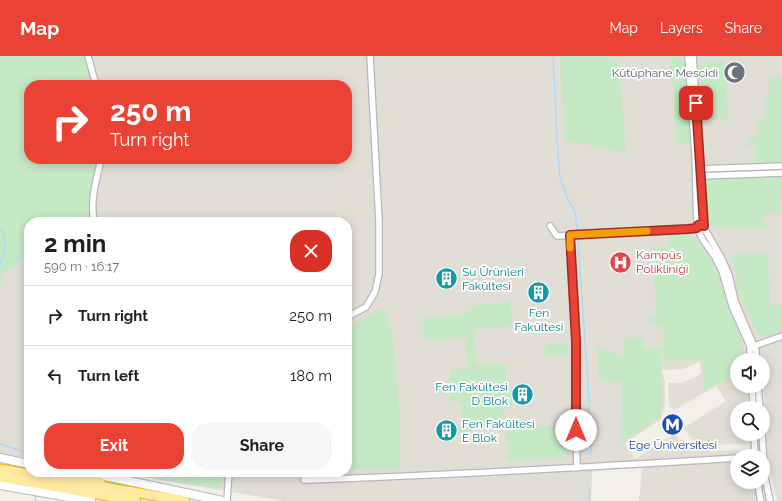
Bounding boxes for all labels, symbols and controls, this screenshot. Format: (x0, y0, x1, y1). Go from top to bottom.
text: Map (20, 17, 59, 39)
text: Map (610, 20, 638, 36)
text: Layers (660, 20, 703, 36)
text: Share (725, 20, 762, 36)
mosque icon: Kütüphane Mescidi (721, 60, 747, 86)
place label: Kütüphane Mescidi (612, 66, 718, 80)
pin (679, 86, 713, 120)
icon: arrive (685, 92, 707, 114)
text: 250 m (110, 95, 191, 128)
icon: right (44, 96, 96, 148)
text: Turn right (110, 129, 189, 150)
text: 2 min (44, 229, 106, 258)
button: close (290, 230, 332, 272)
place label: Kampüs Polikliniği (636, 248, 688, 276)
hospital icon: Kampüs Polikliniği (608, 249, 634, 275)
text: 590 m · 16:17 (44, 259, 119, 274)
place label: Su Ürünleri Fakültesi (462, 265, 524, 293)
building icon: Su Ürünleri Fakültesi (434, 266, 460, 292)
building icon: Fen Fakültesi (526, 279, 552, 305)
icon: right (44, 305, 66, 327)
place label: Fen Fakültesi (515, 306, 563, 334)
text: Turn right (78, 307, 148, 325)
text: 250 m (289, 307, 332, 325)
map controls (730, 353, 770, 489)
button: sound (730, 353, 770, 393)
icon: left (44, 365, 66, 387)
text: Turn left (78, 367, 139, 385)
text: 180 m (290, 367, 332, 385)
place label: Fen Fakültesi D Blok (435, 380, 509, 408)
building icon: Fen Fakültesi D Blok (510, 381, 536, 407)
button: search (730, 401, 770, 441)
position arrow (555, 409, 597, 451)
metro station icon: Ege Üniversitesi (660, 411, 686, 437)
place label: Fen Fakültesi E Blok (462, 417, 535, 445)
building icon: Fen Fakültesi E Blok (434, 418, 460, 444)
button: Exit (44, 423, 184, 469)
button: Share (192, 423, 332, 469)
place label: Ege Üniversitesi (629, 438, 717, 452)
button: layers (730, 449, 770, 489)

